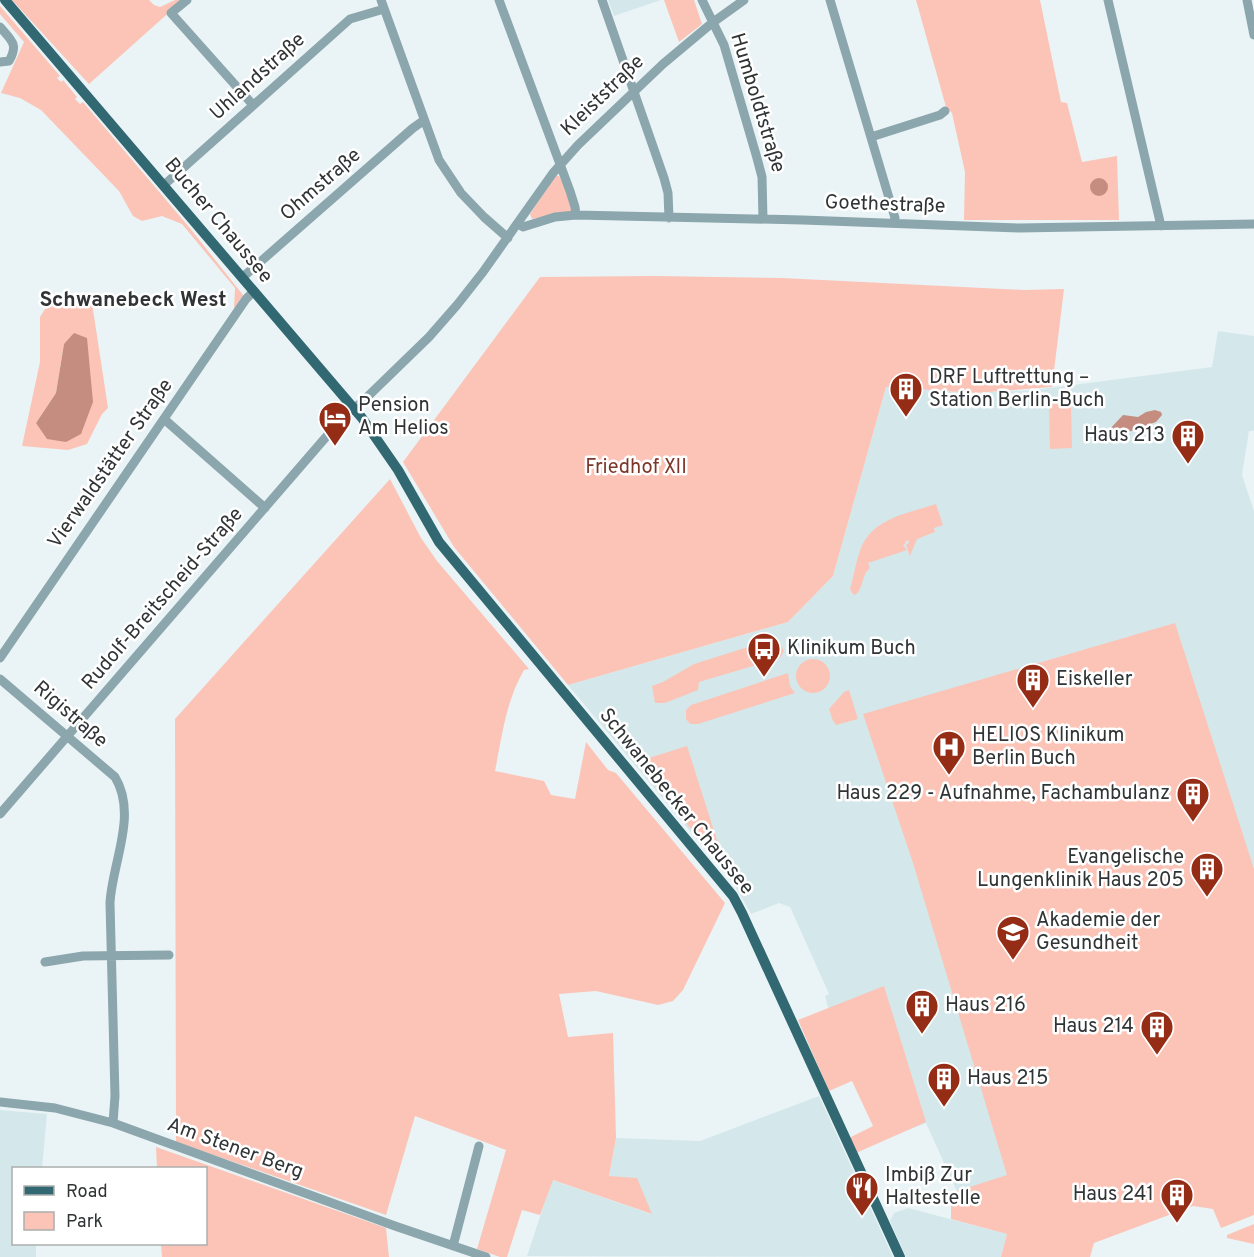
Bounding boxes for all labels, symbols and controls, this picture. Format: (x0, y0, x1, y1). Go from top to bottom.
street label: Uhlandstraße (205, 27, 311, 127)
street label: Humboldtstraße (723, 30, 791, 176)
street label: Kleiststraße (556, 50, 650, 142)
street label: Ohmstraße (275, 143, 367, 227)
street label: Bucher Chaussee (158, 153, 278, 289)
street label: Goethestraße (824, 190, 946, 220)
district label: Schwanebeck West (39, 287, 227, 314)
place label: DRF Luftrettung – Station Berlin-Buch (929, 365, 1104, 414)
building icon: DRF Luftrettung – Station Berlin-Buch (888, 371, 924, 418)
street label: Vierwaldstätter Straße (43, 374, 179, 554)
place label: Pension Am Helios (358, 393, 449, 442)
hotel icon: Pension Am Helios (317, 400, 353, 447)
building icon: Haus 213 (1170, 418, 1206, 465)
place label: Haus 213 (1084, 423, 1165, 449)
park label: Friedhof XII (585, 455, 687, 481)
street label: Rudolf-Breitscheid-Straße (77, 502, 249, 696)
bus stop icon: Klinikum Buch (746, 631, 782, 678)
place label: Klinikum Buch (787, 636, 916, 662)
building icon: Eiskeller (1015, 662, 1051, 709)
place label: Eiskeller (1056, 667, 1133, 693)
street label: Rigistraße (27, 676, 113, 754)
street label: Schwanebecker Chaussee (593, 703, 759, 901)
place label: HELIOS Klinikum Berlin Buch (972, 723, 1124, 772)
hospital icon: HELIOS Klinikum Berlin Buch (931, 729, 967, 776)
building icon: Haus 229 - Aufnahme, Fachambulanz (1175, 776, 1211, 823)
place label: Haus 229 - Aufnahme, Fachambulanz (836, 781, 1170, 807)
place label: Evangelische Lungenklinik Haus 205 (977, 845, 1184, 894)
building icon: Evangelische Lungenklinik Haus 205 (1189, 851, 1225, 898)
place label: Akademie der Gesundheit (1036, 908, 1160, 957)
school or university icon: Akademie der Gesundheit (995, 914, 1031, 961)
building icon: Haus 216 (904, 988, 940, 1035)
place label: Haus 216 (945, 993, 1026, 1019)
building icon: Haus 214 (1139, 1009, 1175, 1056)
place label: Haus 214 (1053, 1014, 1134, 1040)
building icon: Haus 215 (926, 1061, 962, 1108)
place label: Haus 215 (967, 1066, 1048, 1092)
street label: Am Stener Berg (163, 1112, 307, 1186)
place label: Imbiß Zur Haltestelle (885, 1163, 981, 1212)
legend (12, 1167, 207, 1245)
restaurant icon: Imbiß Zur Haltestelle (844, 1170, 880, 1217)
building icon: Haus 241 (1159, 1177, 1195, 1224)
text: Road (66, 1181, 108, 1204)
place label: Haus 241 (1073, 1182, 1154, 1208)
text: Park (66, 1211, 103, 1234)

